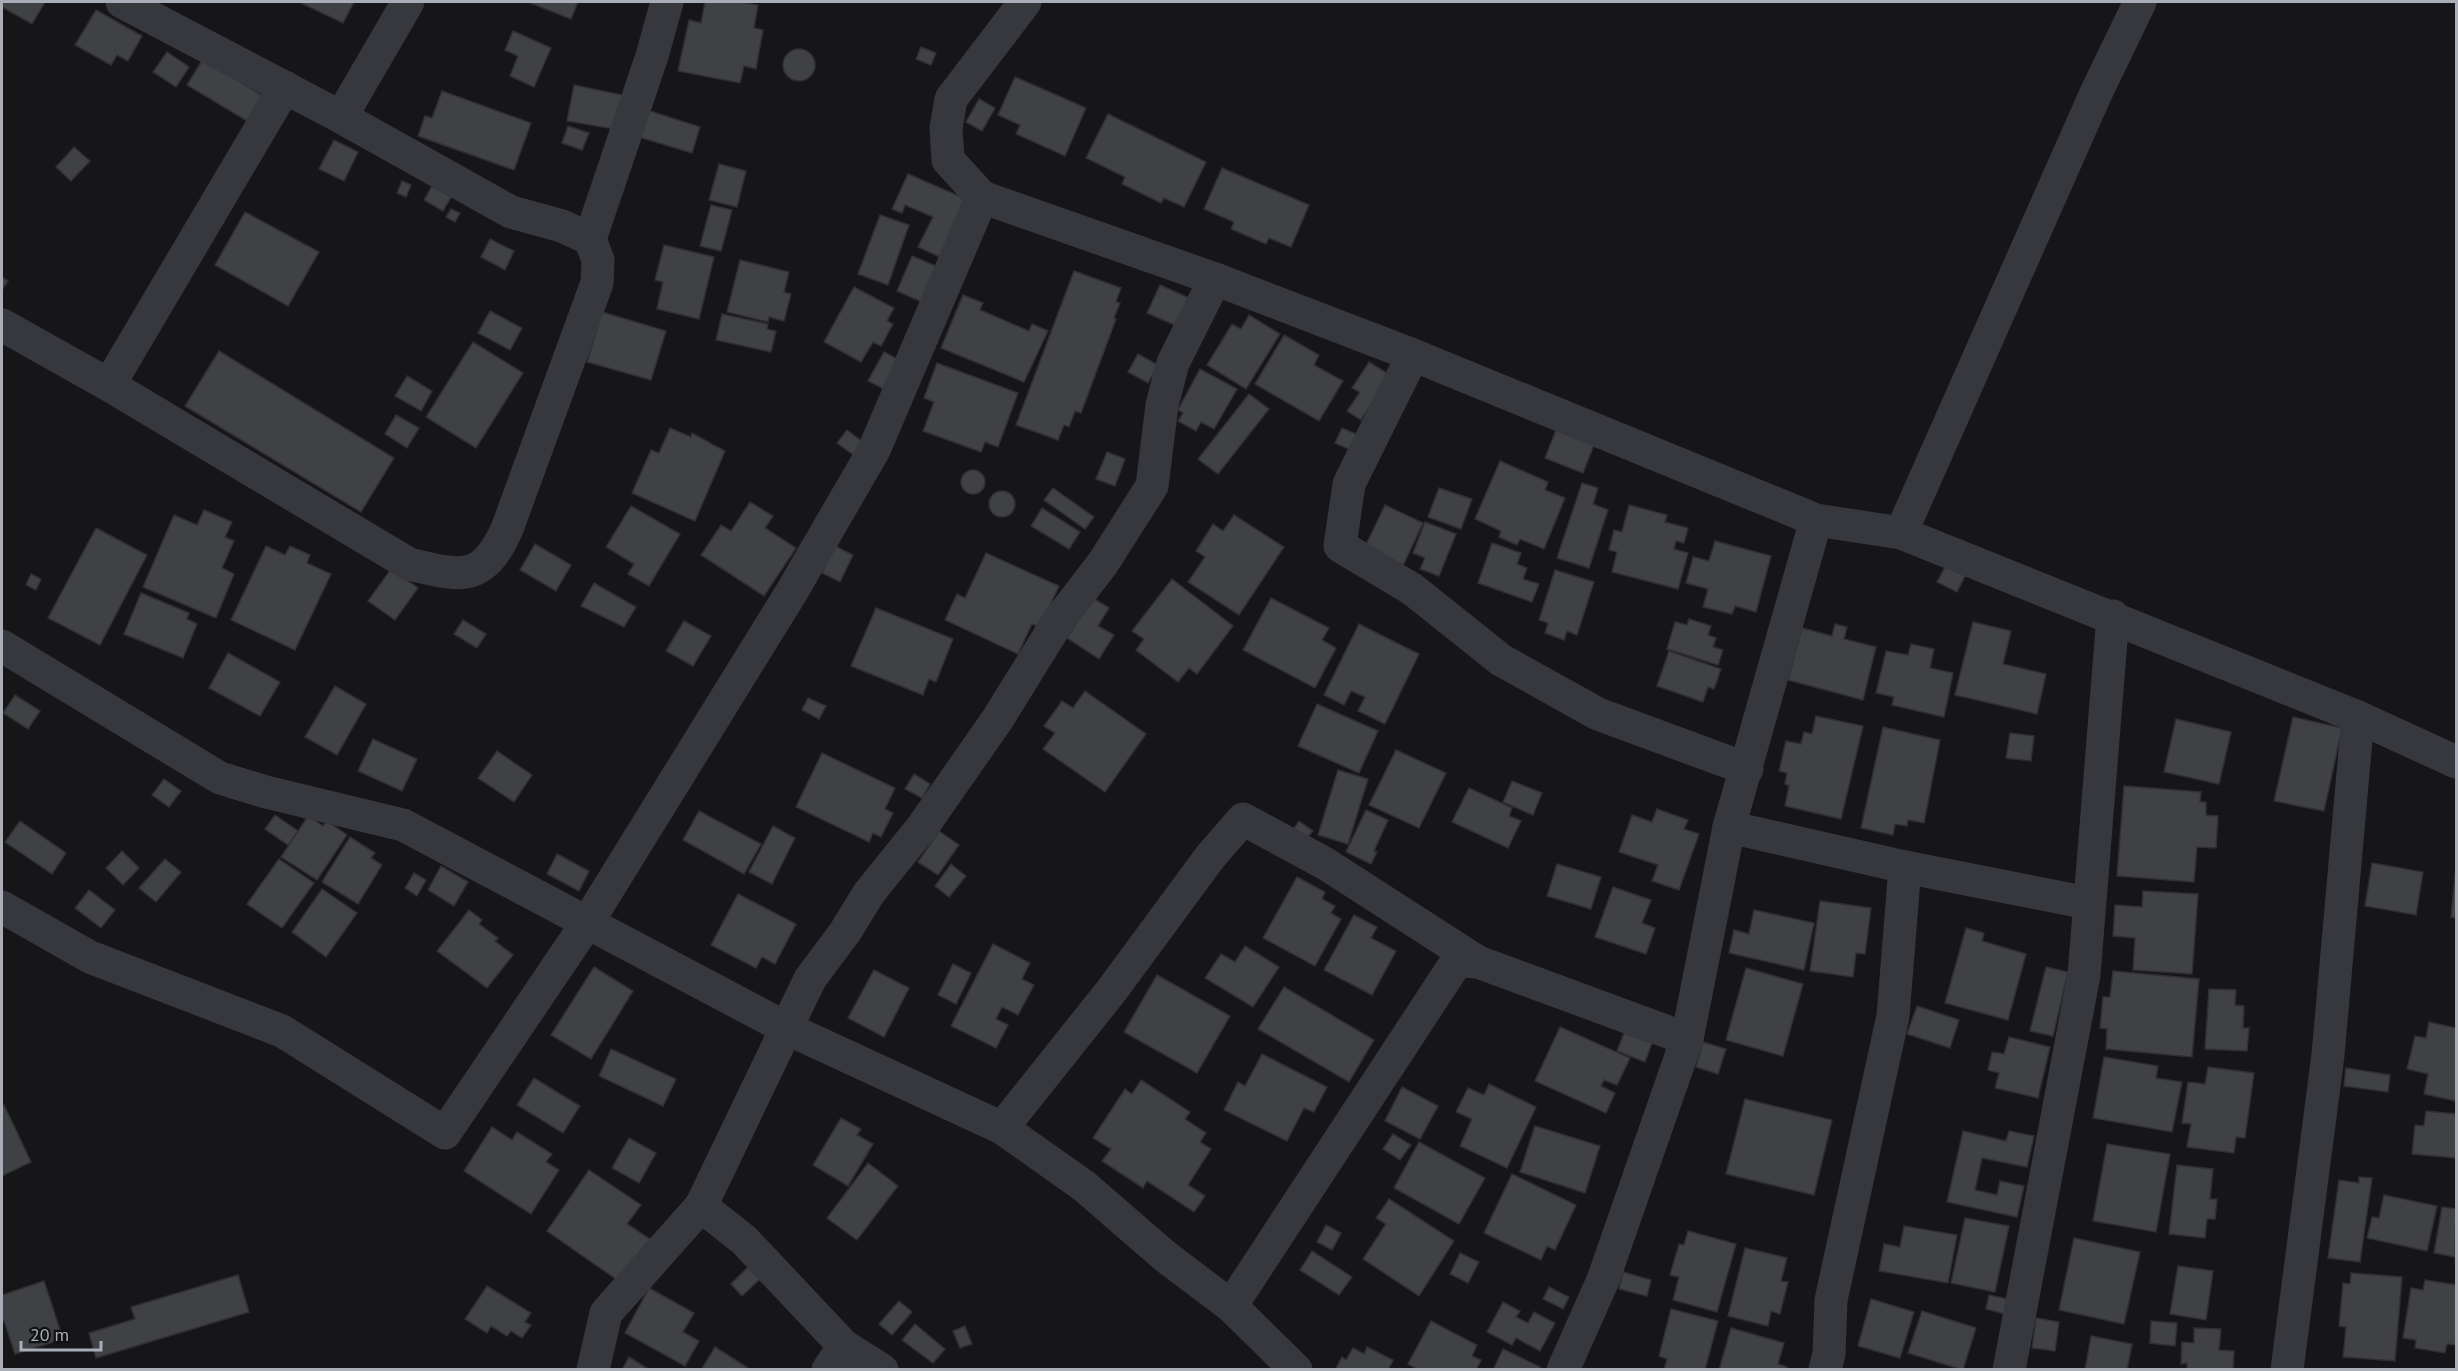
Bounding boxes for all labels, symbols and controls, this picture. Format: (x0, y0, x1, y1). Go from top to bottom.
scale bar (21, 1314, 100, 1352)
text: 20 m (30, 1323, 69, 1346)

